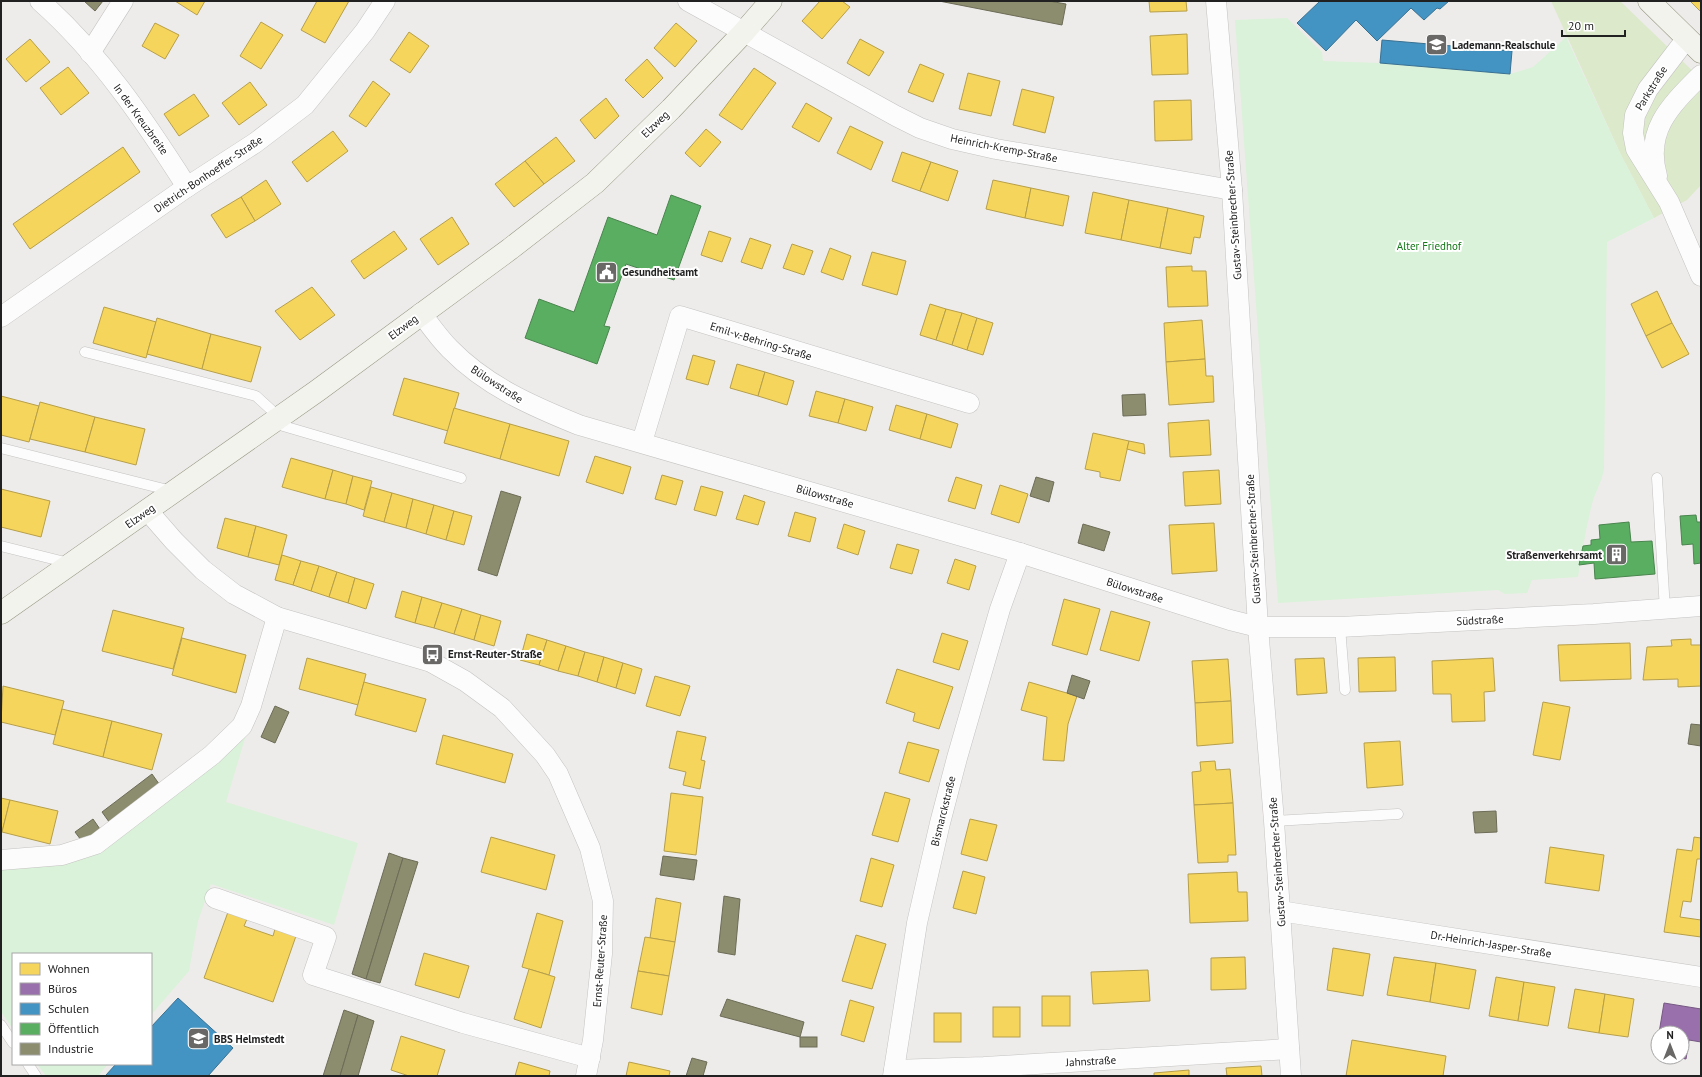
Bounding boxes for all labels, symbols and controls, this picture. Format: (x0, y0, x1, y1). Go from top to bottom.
scale bar (1562, 12, 1625, 38)
text: 20 m (1568, 18, 1594, 33)
school or university icon: Lademann-Realschule (1423, 32, 1449, 58)
place label: Lademann-Realschule (1452, 38, 1556, 52)
street label: Parkstraße (1632, 63, 1670, 113)
street label: In der Kreuzbreite (111, 81, 172, 158)
street label: Elzweg (638, 107, 672, 141)
street label: Heinrich-Kremp-Straße (949, 131, 1059, 165)
street label: Dietrich-Bonhoeffer-Straße (151, 132, 265, 216)
street label: Gustav-Steinbrecher-Straße (1221, 149, 1245, 280)
park label: Alter Friedhof (1397, 239, 1462, 253)
public building icon: Gesundheitsamt (593, 259, 619, 285)
place label: Gesundheitsamt (622, 265, 698, 279)
street label: Elzweg (385, 311, 421, 343)
street label: Emil-v.-Behring-Straße (708, 319, 814, 363)
street label: Bülowstraße (468, 362, 526, 406)
street label: Gustav-Steinbrecher-Straße (1243, 473, 1263, 604)
street label: Bülowstraße (795, 481, 856, 511)
street label: Elzweg (122, 501, 158, 531)
building icon: Straßenverkehrsamt (1604, 542, 1630, 568)
place label: Straßenverkehrsamt (1506, 548, 1602, 562)
street label: Bülowstraße (1105, 574, 1166, 606)
street label: Südstraße (1456, 612, 1504, 628)
bus stop icon: Ernst-Reuter-Straße (420, 641, 446, 667)
place label: Ernst-Reuter-Straße (448, 647, 543, 661)
street label: Bismarckstraße (927, 774, 959, 848)
street label: Gustav-Steinbrecher-Straße (1265, 796, 1289, 927)
street label: Ernst-Reuter-Straße (590, 914, 610, 1008)
street label: Dr.-Heinrich-Jasper-Straße (1430, 928, 1553, 961)
legend (12, 953, 152, 1065)
text: Wohnen (48, 961, 90, 976)
text: Büros (48, 981, 77, 996)
text: Schulen (48, 1001, 89, 1016)
text: Öffentlich (48, 1021, 99, 1036)
north arrow (1650, 1025, 1690, 1065)
school or university icon: BBS Helmstedt (185, 1026, 211, 1052)
text: N (1666, 1028, 1674, 1042)
place label: BBS Helmstedt (214, 1032, 284, 1046)
text: Industrie (48, 1041, 94, 1056)
street label: Jahnstraße (1064, 1053, 1117, 1069)

